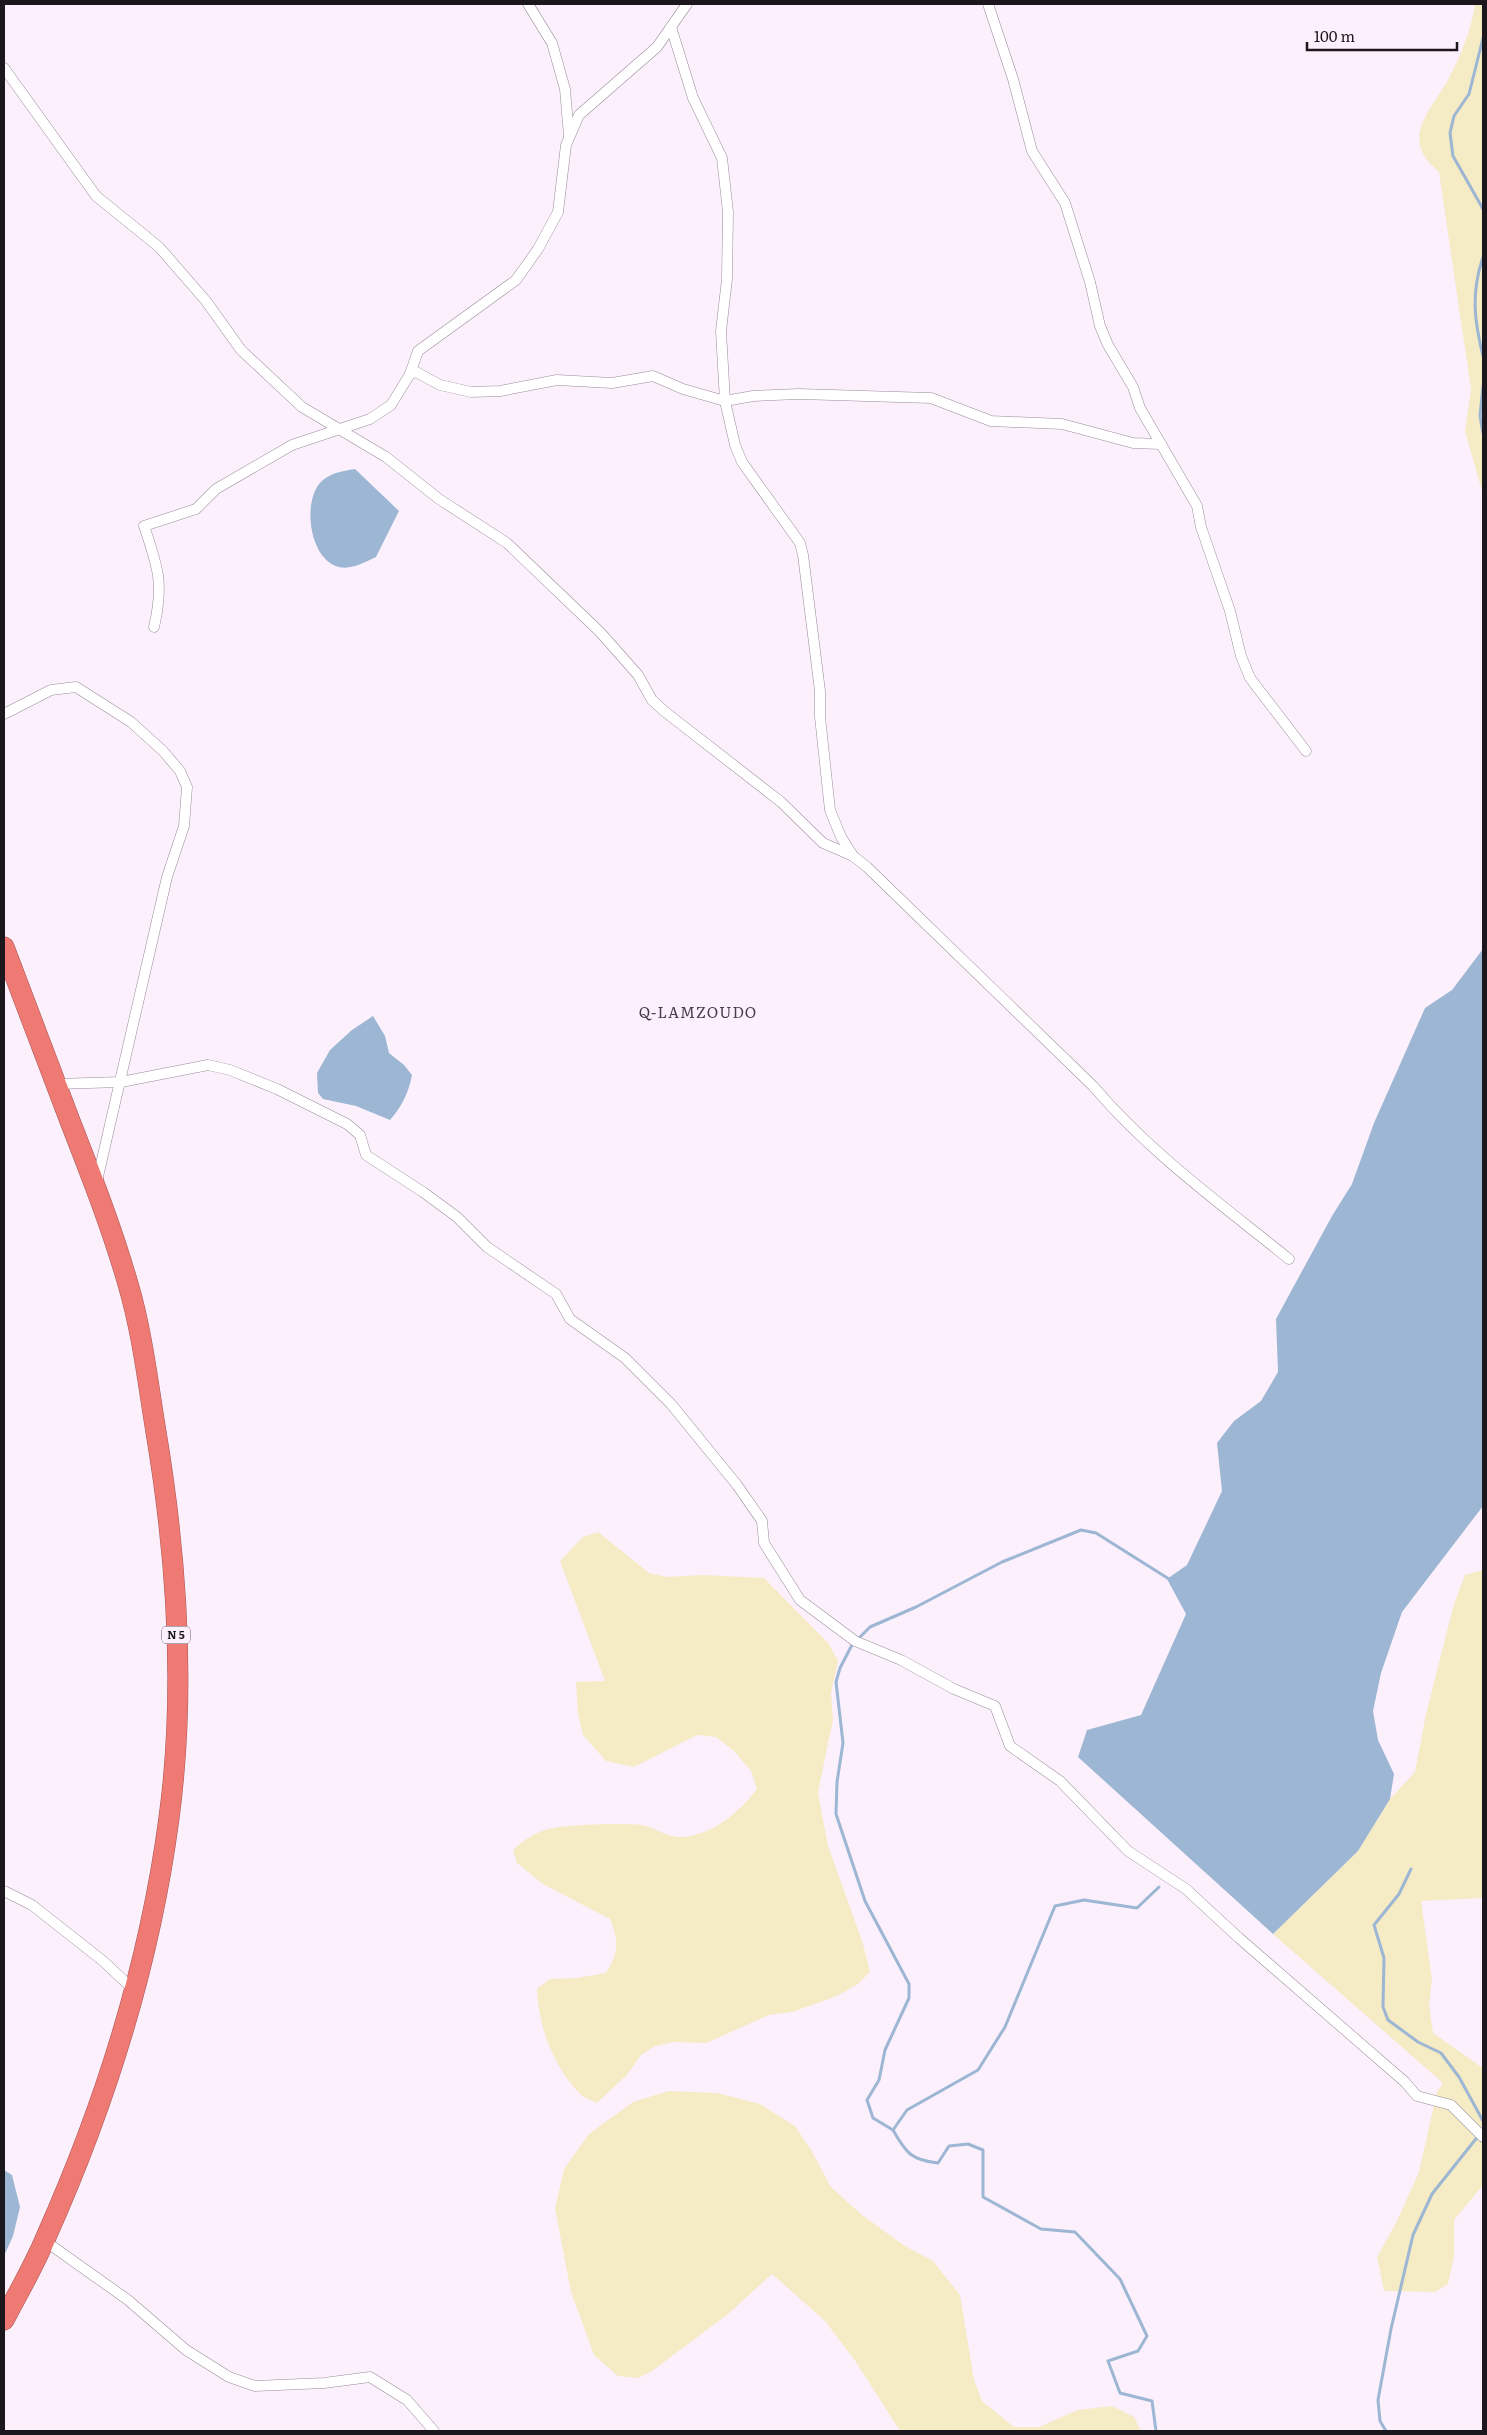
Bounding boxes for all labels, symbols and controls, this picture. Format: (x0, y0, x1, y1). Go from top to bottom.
scale bar (1307, 20, 1457, 52)
text: 100 m (1314, 24, 1355, 47)
district label: Q-LAMZOUDO (639, 1000, 757, 1023)
road number: N 5 (162, 1626, 190, 1644)

